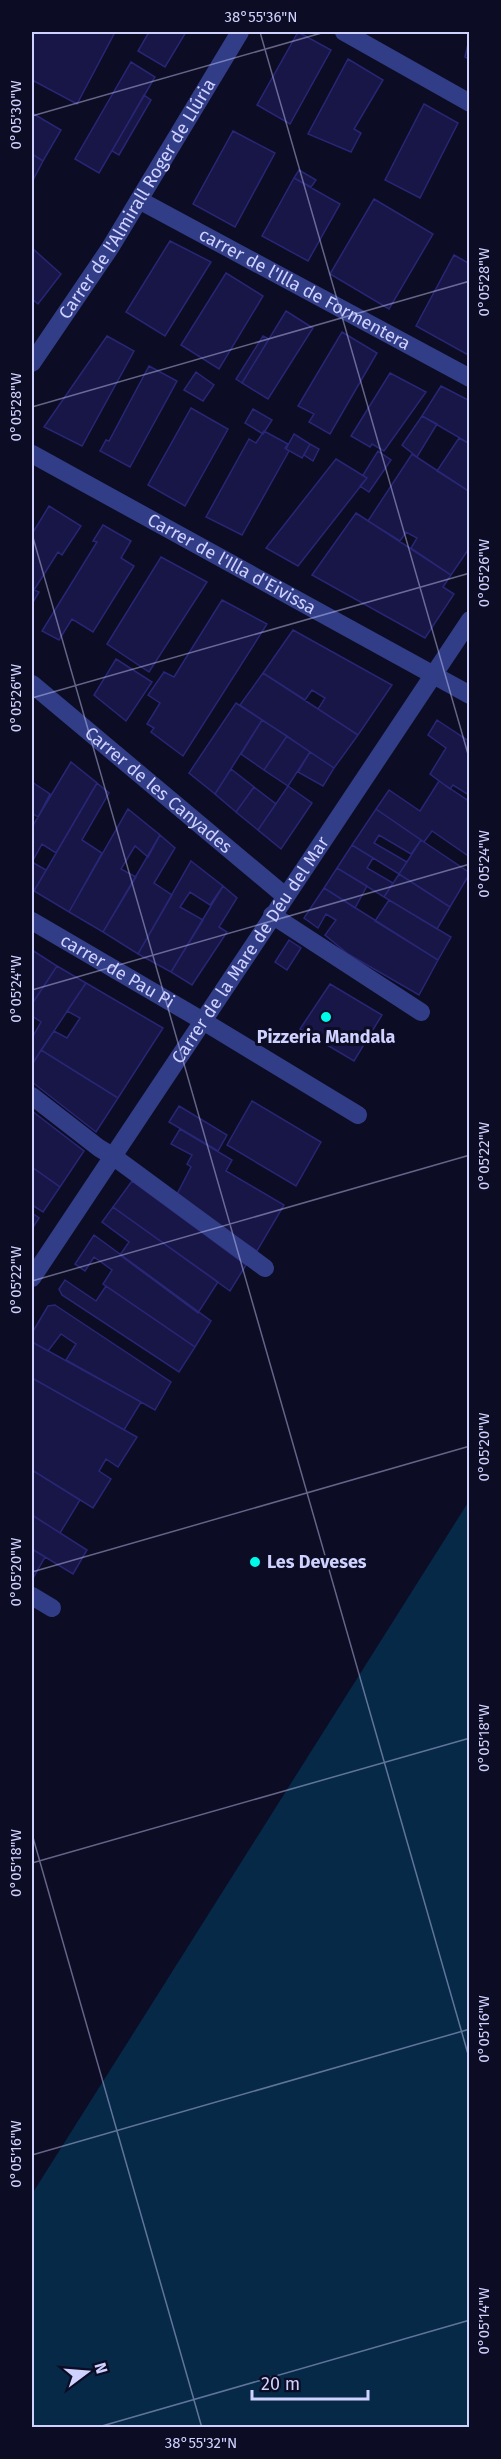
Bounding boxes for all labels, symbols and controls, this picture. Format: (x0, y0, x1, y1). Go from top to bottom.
text: 38°55'36"N (225, 8, 297, 26)
street label: Carrer de l'Almirall Roger de Llúria (54, 75, 220, 323)
text: 0°05'30"W (7, 80, 25, 150)
street label: carrer de l'Illa de Formentera (195, 223, 414, 355)
text: 0°05'28"W (475, 247, 493, 316)
text: 0°05'28"W (7, 372, 25, 441)
street label: Carrer de l'Illa d'Eivissa (144, 509, 320, 619)
text: 0°05'26"W (475, 538, 493, 607)
text: 0°05'26"W (7, 663, 25, 732)
street label: Carrer de les Canyades (80, 722, 237, 858)
text: 0°05'24"W (475, 830, 493, 898)
street label: Carrer de la Mare de Déu del Mar (167, 832, 334, 1068)
street label: carrer de Pau Pi (56, 929, 179, 1013)
text: 0°05'24"W (7, 955, 25, 1023)
marker: Pizzeria Mandala (319, 1010, 333, 1024)
place label: Pizzeria Mandala (257, 1026, 395, 1048)
text: 0°05'22"W (475, 1121, 493, 1190)
text: 0°05'22"W (7, 1245, 25, 1314)
text: 0°05'20"W (475, 1412, 493, 1481)
text: 0°05'20"W (7, 1537, 25, 1606)
place label: Les Deveses (267, 1551, 367, 1573)
marker: Les Deveses (248, 1555, 262, 1569)
text: 0°05'18"W (475, 1703, 493, 1772)
text: 0°05'18"W (7, 1828, 25, 1897)
text: 0°05'16"W (475, 1995, 493, 2063)
text: 0°05'16"W (7, 2120, 25, 2188)
text: 0°05'14"W (475, 2287, 493, 2355)
north arrow (57, 2342, 117, 2402)
text: N (90, 2360, 112, 2376)
scale bar (252, 2363, 368, 2401)
text: 20 m (261, 2373, 300, 2395)
text: 38°55'32"N (165, 2434, 237, 2452)

